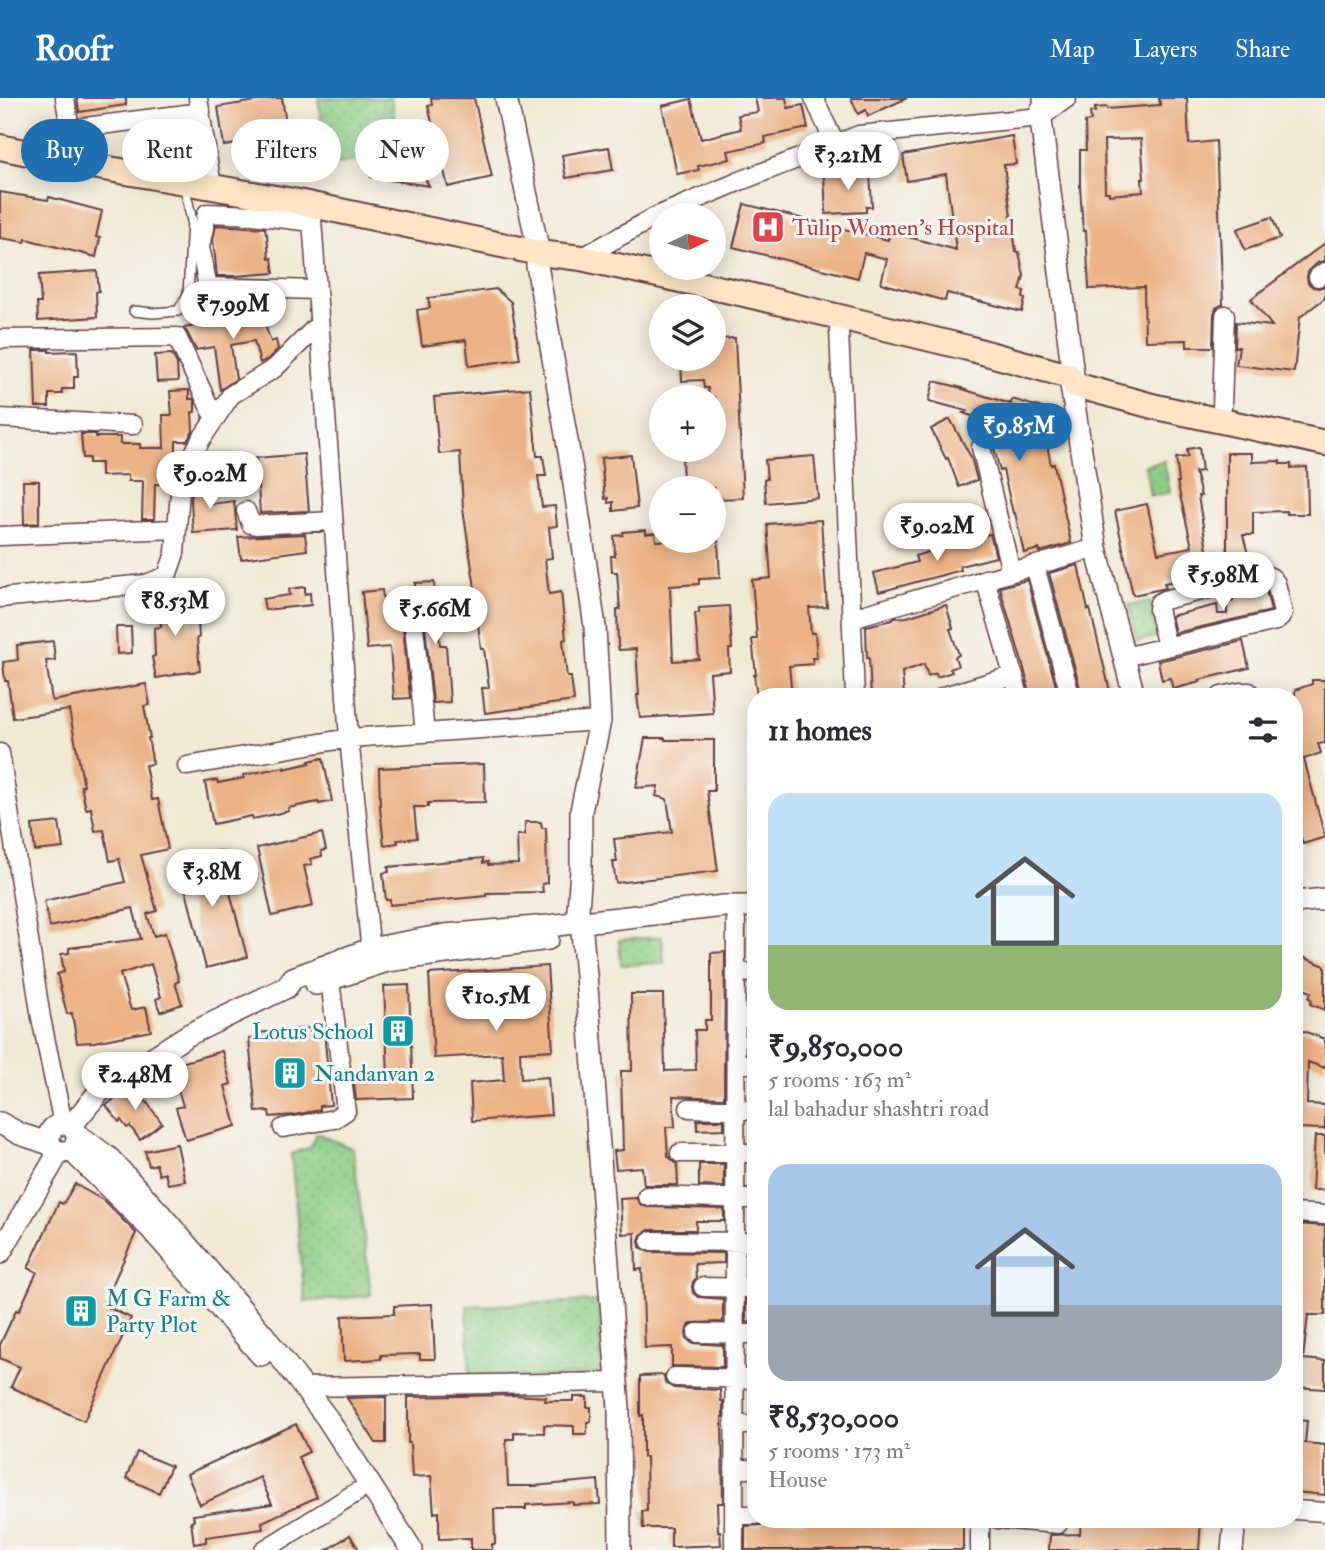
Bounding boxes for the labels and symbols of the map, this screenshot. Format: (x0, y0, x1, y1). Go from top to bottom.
pin: ₹3.21M (791, 132, 905, 192)
north arrow (649, 203, 726, 280)
hospital icon: Tulip Women's Hospital (749, 208, 787, 246)
place label: Tulip Women's Hospital (792, 213, 1015, 243)
pin: ₹7.99M (176, 282, 290, 341)
pin: ₹9.85M (962, 404, 1076, 463)
pin: ₹9.02M (153, 452, 267, 511)
pin: ₹9.02M (880, 504, 994, 563)
pin: ₹5.98M (1166, 552, 1280, 612)
pin: ₹8.53M (118, 578, 232, 638)
pin: ₹5.66M (378, 587, 492, 646)
pin: ₹3.8M (163, 850, 261, 909)
pin: ₹10.5M (439, 974, 553, 1033)
building icon: Lotus School (379, 1012, 417, 1050)
place label: Lotus School (252, 1017, 374, 1046)
pin: ₹2.48M (78, 1052, 192, 1112)
building icon: Nandanvan 2 (271, 1054, 309, 1092)
place label: Nandanvan 2 (314, 1059, 435, 1088)
place label: M G Farm & Party Plot (106, 1284, 231, 1339)
building icon: M G Farm & Party Plot (62, 1292, 100, 1330)

